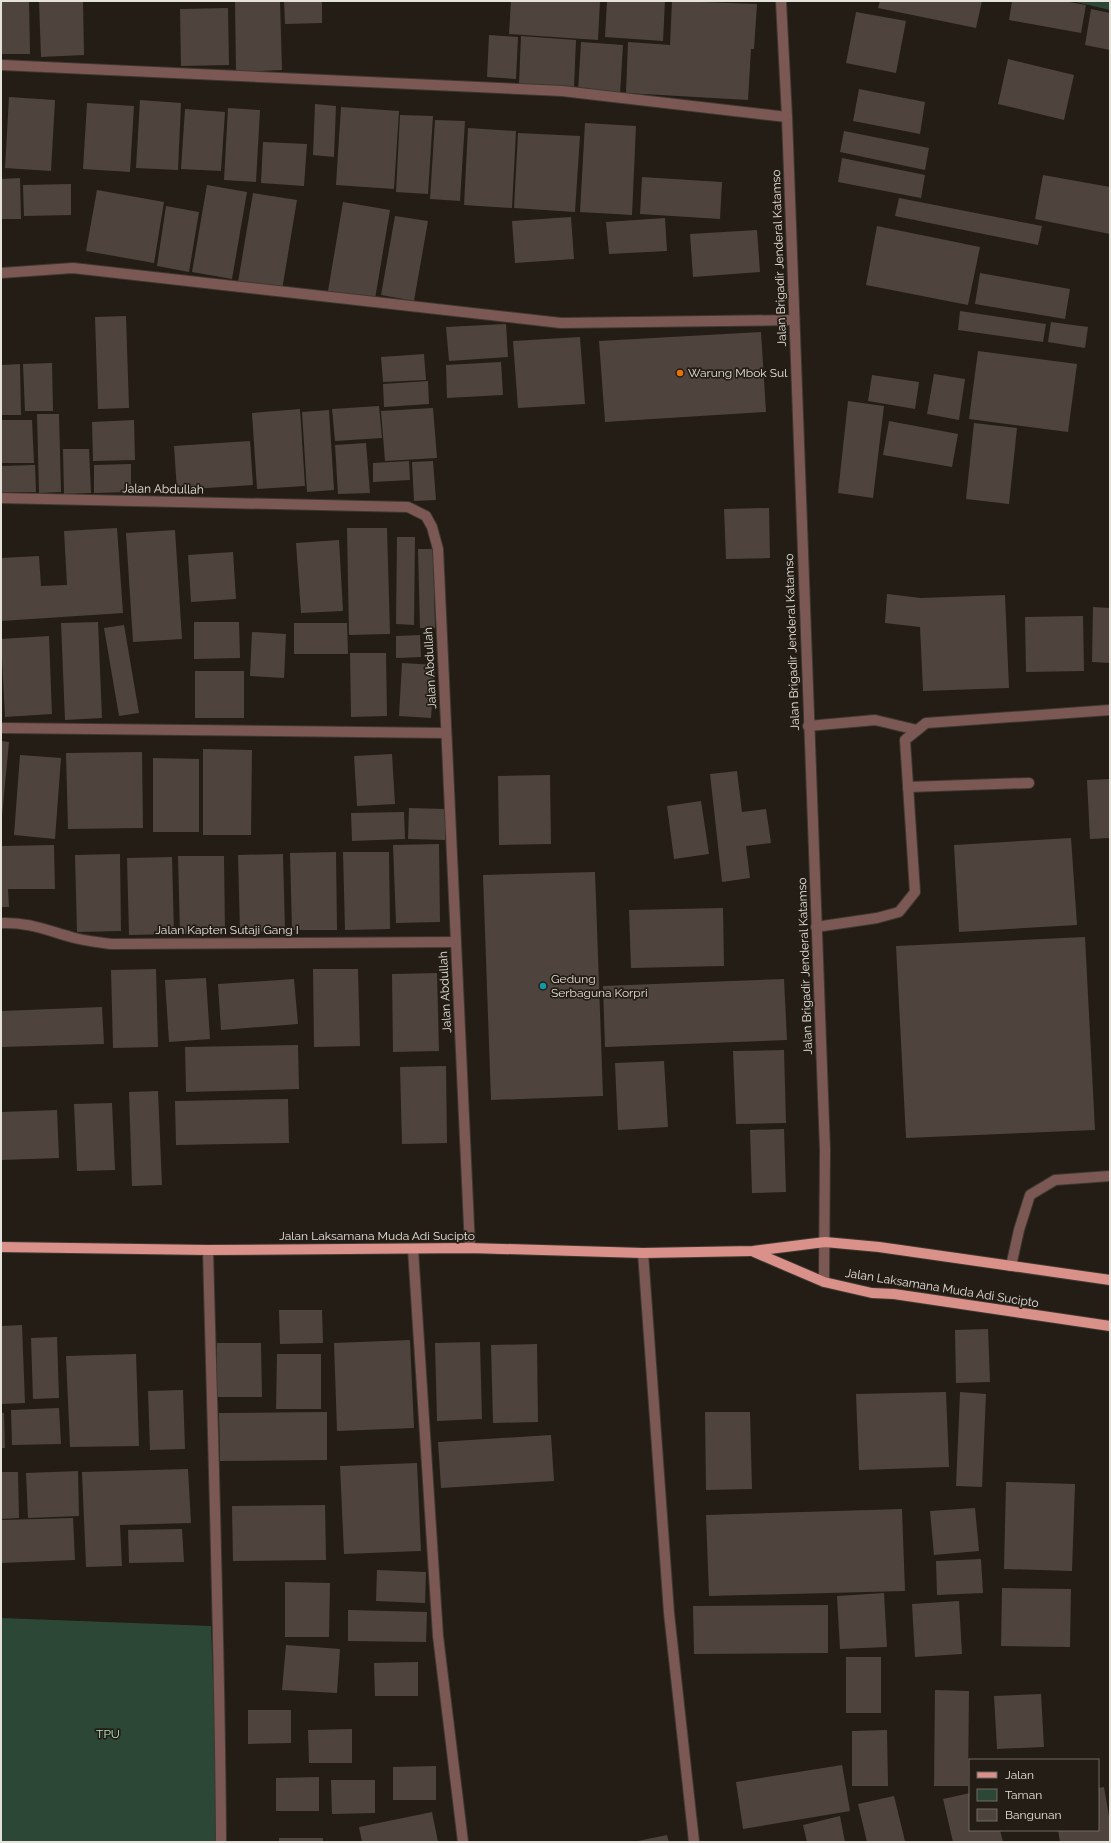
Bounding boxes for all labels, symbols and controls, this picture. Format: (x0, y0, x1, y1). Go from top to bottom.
street label: Jalan Brigadir Jenderal Katamso (769, 169, 789, 347)
place label: Warung Mbok Sul (688, 366, 788, 380)
marker: Warung Mbok Sul (675, 368, 685, 378)
street label: Jalan Abdullah (122, 481, 204, 497)
street label: Jalan Brigadir Jenderal Katamso (782, 553, 802, 731)
street label: Jalan Abdullah (421, 627, 439, 709)
street label: Jalan Brigadir Jenderal Katamso (795, 877, 815, 1055)
street label: Jalan Kapten Sutaji Gang I (155, 923, 299, 937)
street label: Jalan Abdullah (436, 951, 454, 1033)
place label: Gedung Serbaguna Korpri (551, 972, 648, 1000)
marker: Gedung Serbaguna Korpri (538, 981, 548, 991)
street label: Jalan Laksamana Muda Adi Sucipto (279, 1229, 475, 1243)
street label: Jalan Laksamana Muda Adi Sucipto (844, 1266, 1040, 1310)
park label: TPU (96, 1727, 120, 1741)
legend (969, 1759, 1099, 1831)
text: Jalan (1005, 1768, 1034, 1782)
text: Taman (1005, 1788, 1042, 1802)
text: Bangunan (1005, 1808, 1062, 1822)

